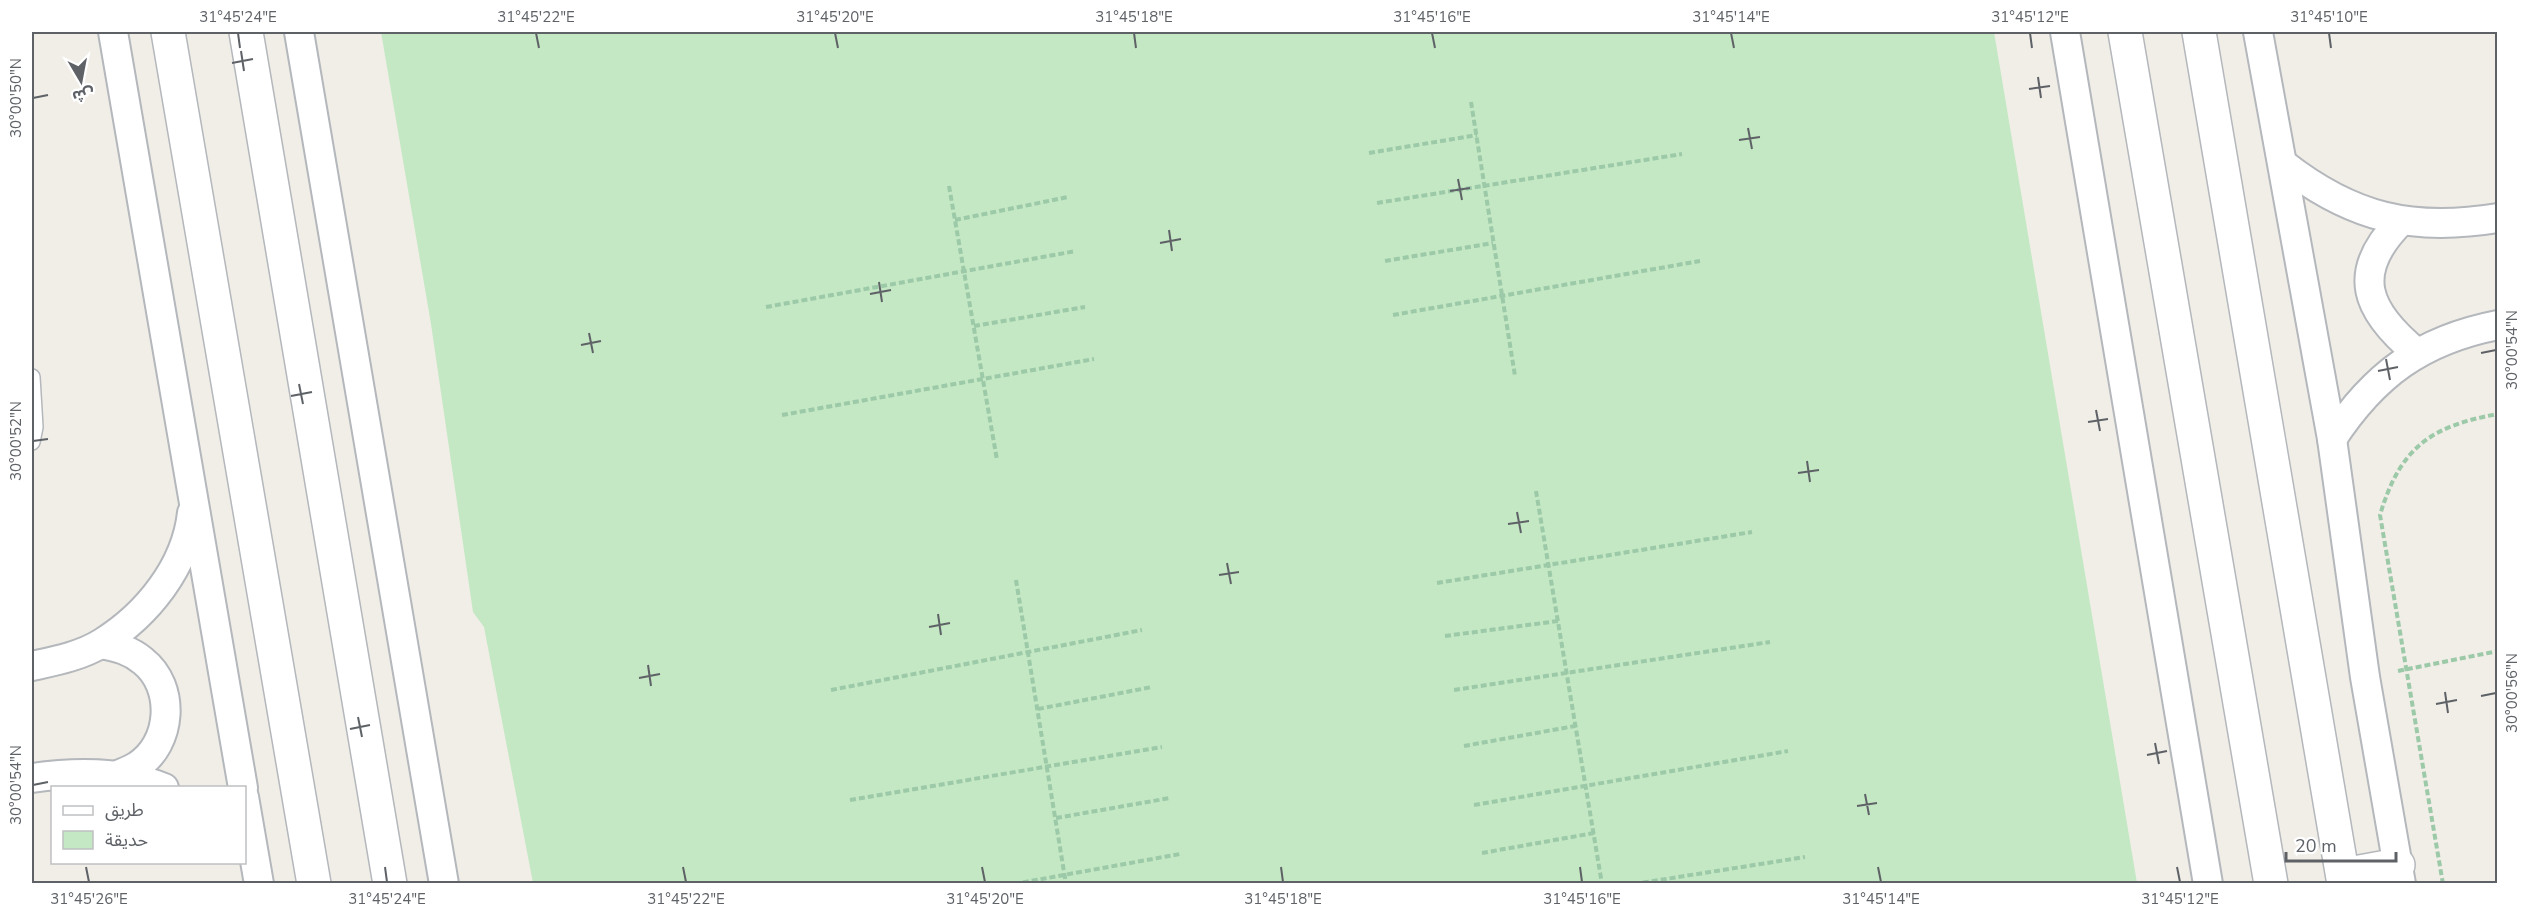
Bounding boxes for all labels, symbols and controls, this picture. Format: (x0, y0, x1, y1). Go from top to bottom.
text: 31°45'24"E (199, 7, 277, 27)
text: 31°45'22"E (497, 7, 575, 27)
text: 31°45'20"E (796, 7, 874, 27)
text: 31°45'18"E (1095, 7, 1173, 27)
text: 31°45'16"E (1393, 7, 1471, 27)
text: 31°45'14"E (1692, 7, 1770, 27)
text: 31°45'12"E (1991, 7, 2069, 27)
text: 31°45'10"E (2290, 7, 2368, 27)
north arrow (51, 51, 111, 111)
text: 30°00'50"N (6, 58, 26, 138)
text: ش (71, 82, 96, 108)
text: 30°00'54"N (2502, 310, 2522, 390)
text: 30°00'52"N (6, 401, 26, 481)
text: 30°00'56"N (2502, 653, 2522, 733)
text: 30°00'54"N (6, 745, 26, 825)
legend (51, 786, 246, 864)
text: طريق (105, 798, 144, 822)
scale bar (2286, 825, 2396, 863)
text: حديقة (105, 828, 148, 852)
text: 20 m (2295, 834, 2337, 858)
text: 31°45'26"E (50, 889, 128, 909)
text: 31°45'24"E (348, 889, 426, 909)
text: 31°45'22"E (647, 889, 725, 909)
text: 31°45'20"E (946, 889, 1024, 909)
text: 31°45'18"E (1244, 889, 1322, 909)
text: 31°45'16"E (1543, 889, 1621, 909)
text: 31°45'14"E (1842, 889, 1920, 909)
text: 31°45'12"E (2141, 889, 2219, 909)

